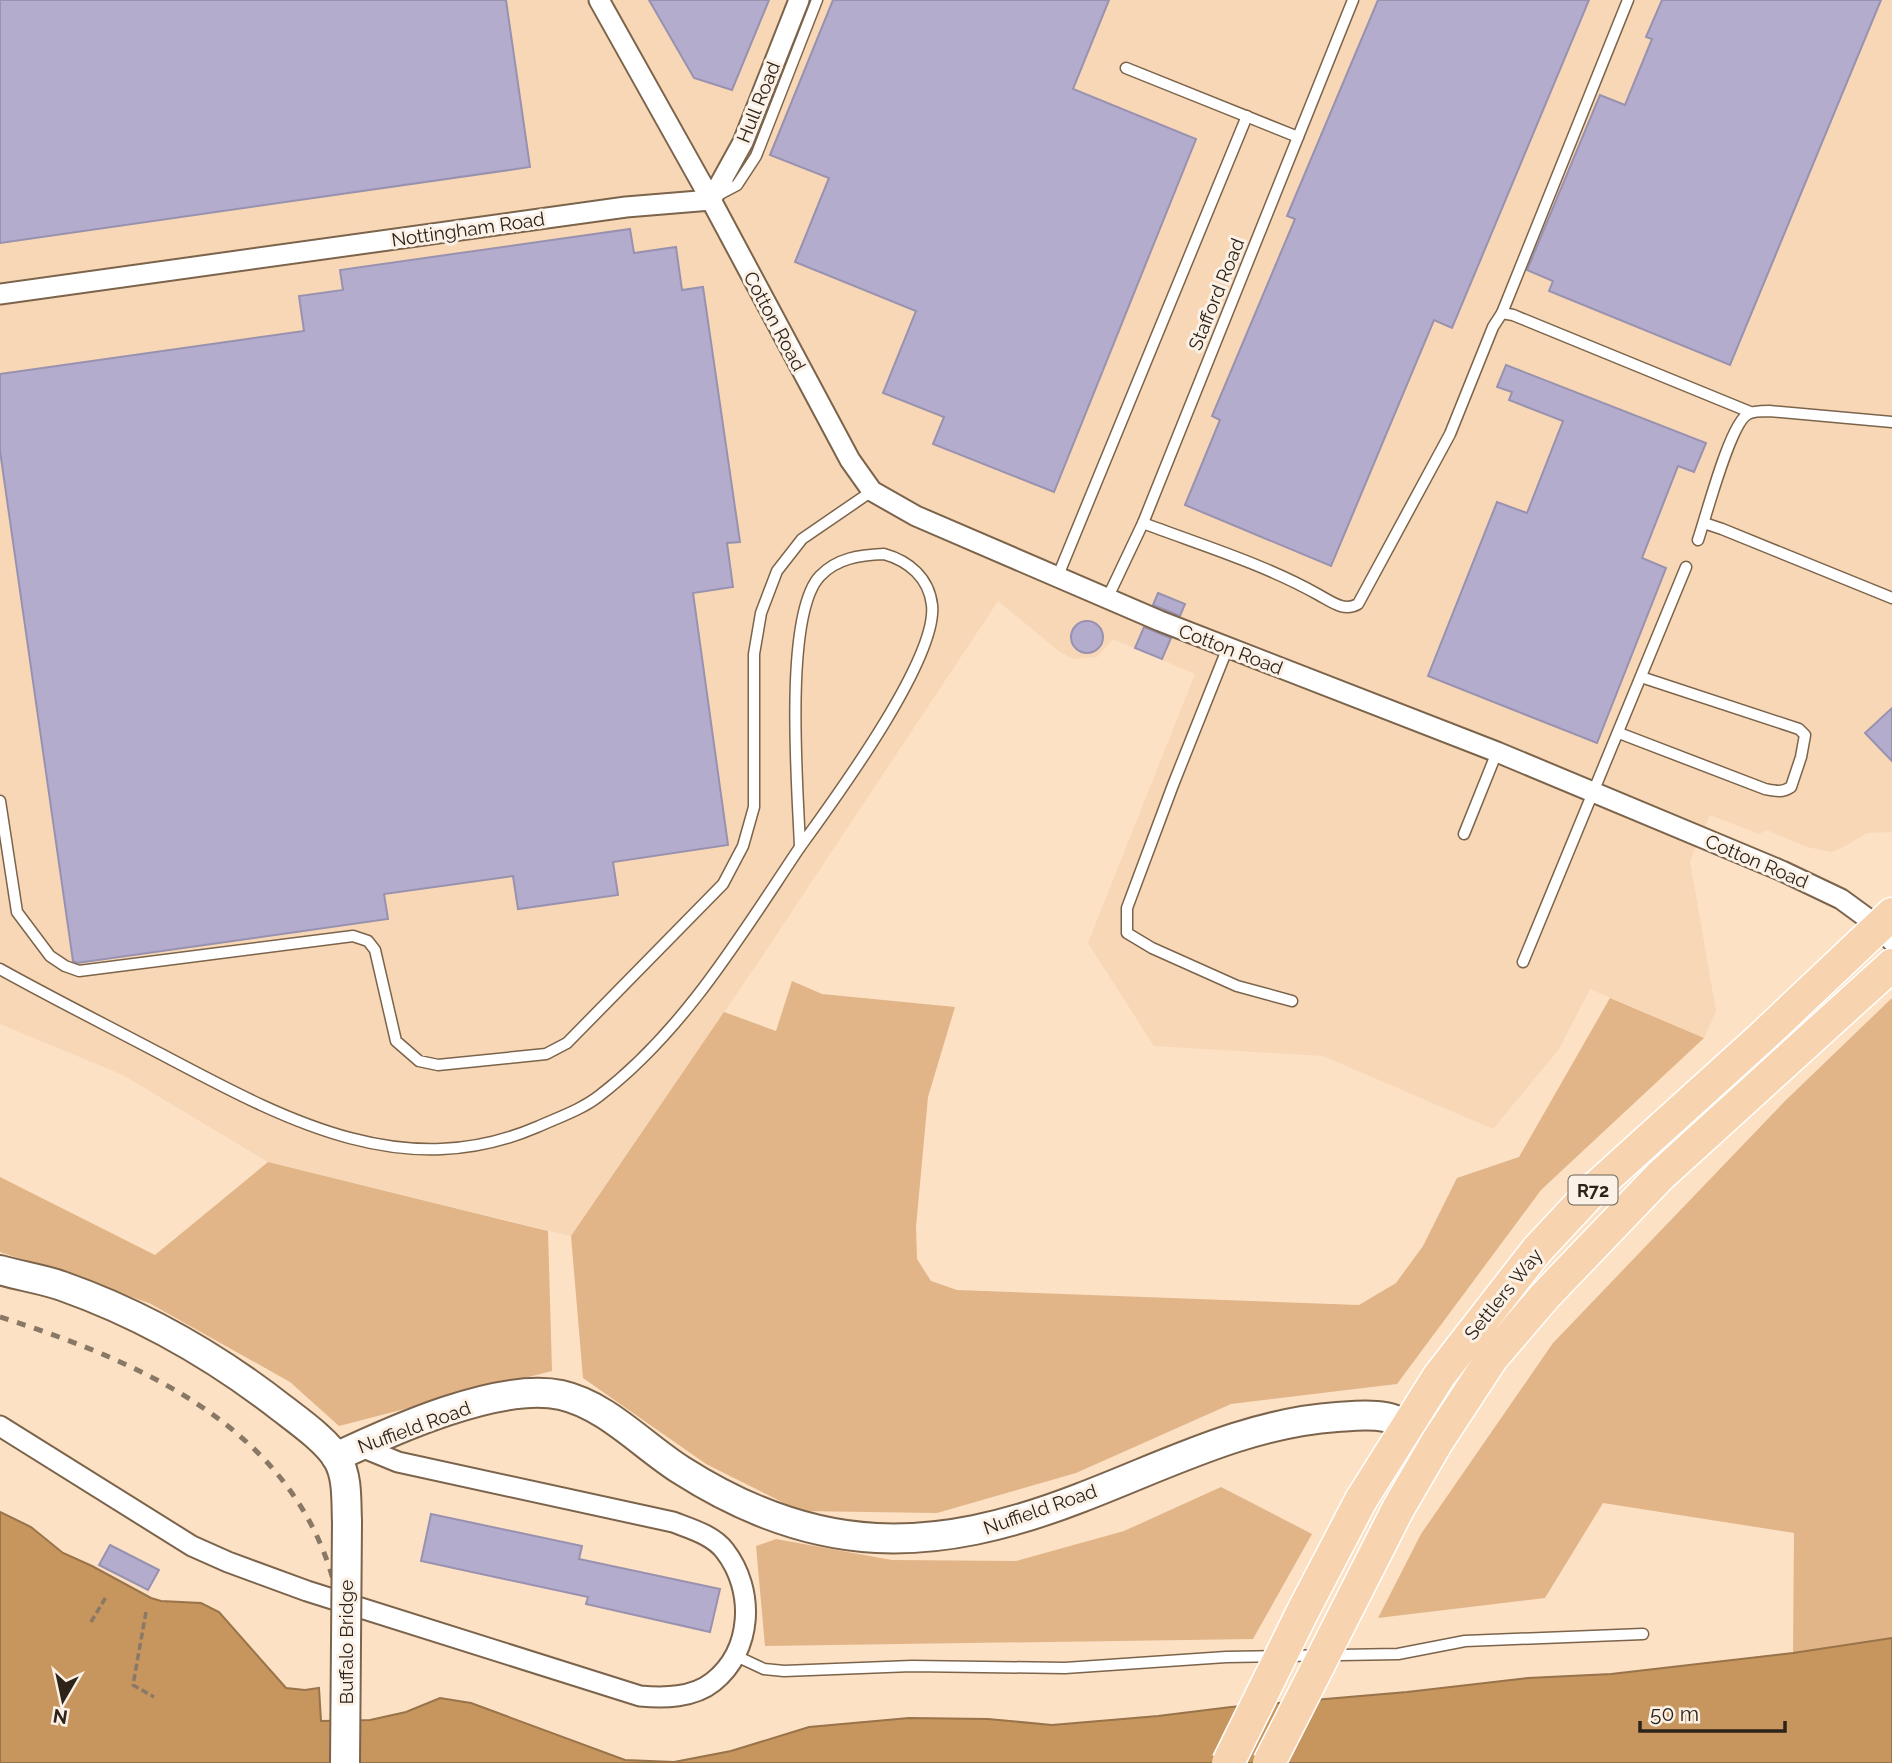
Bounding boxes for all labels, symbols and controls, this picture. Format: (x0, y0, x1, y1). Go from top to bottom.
street label: Hull Road (732, 58, 784, 146)
street label: Nottingham Road (390, 207, 546, 251)
street label: Stafford Road (1184, 235, 1248, 353)
street label: Cotton Road (740, 267, 810, 375)
street label: Cotton Road (1176, 619, 1286, 679)
street label: Cotton Road (1702, 829, 1812, 893)
road number: R72 (1568, 1176, 1618, 1204)
street label: Settlers Way (1460, 1244, 1546, 1344)
street label: Nuffield Road (355, 1396, 473, 1458)
street label: Nuffield Road (980, 1479, 1100, 1539)
street label: Buffalo Bridge (335, 1580, 357, 1704)
north arrow (28, 1665, 98, 1735)
scale bar (1640, 1690, 1785, 1734)
text: 50 m (1650, 1701, 1699, 1726)
text: N (51, 1705, 69, 1729)

